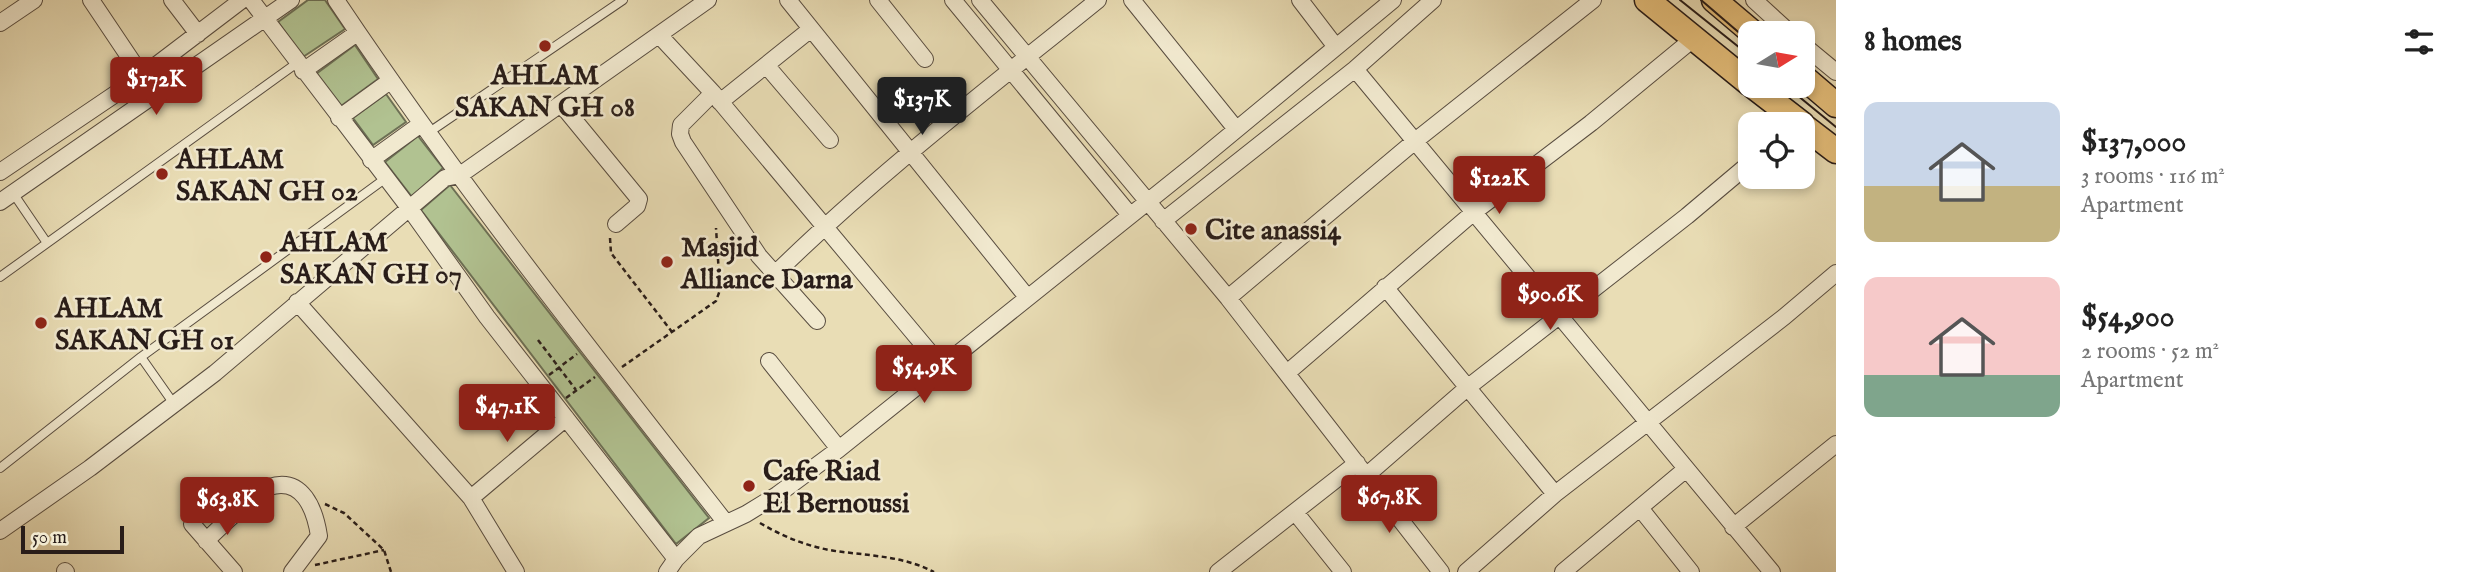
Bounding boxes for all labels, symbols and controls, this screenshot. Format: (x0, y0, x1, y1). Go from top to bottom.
north arrow (1738, 21, 1815, 98)
map controls (1738, 21, 1815, 189)
text: 8 homes (1864, 23, 1962, 61)
icon: filters (2400, 23, 2438, 61)
marker: AHLAM SAKAN GH 08 (537, 38, 553, 54)
pin: $172K (107, 58, 205, 117)
place label: AHLAM SAKAN GH 08 (455, 59, 635, 126)
text: $172K (126, 65, 186, 94)
pin: $137K (873, 78, 971, 137)
text: $137K (893, 85, 951, 114)
button: locate (1738, 112, 1815, 189)
text: $137,000 (2081, 124, 2186, 162)
icon: home (1920, 130, 2004, 214)
place label: AHLAM SAKAN GH 02 (175, 143, 358, 210)
pin: $122K (1450, 156, 1548, 216)
text: 3 rooms · 116 m² (2081, 162, 2225, 191)
text: $122K (1469, 164, 1529, 193)
marker: AHLAM SAKAN GH 02 (154, 166, 170, 182)
text: Apartment (2081, 191, 2184, 220)
place label: Cite anassi4 (1205, 214, 1341, 249)
marker: Cite anassi4 (1183, 221, 1199, 237)
place label: AHLAM SAKAN GH 07 (279, 226, 462, 293)
place label: Masjid Alliance Darna (680, 231, 854, 298)
marker: AHLAM SAKAN GH 07 (258, 249, 274, 265)
marker: Masjid Alliance Darna (659, 254, 675, 270)
pin: $90.6K (1493, 272, 1607, 332)
text: $90.6K (1517, 280, 1583, 309)
place label: AHLAM SAKAN GH 01 (54, 292, 234, 359)
text: $54,900 (2081, 299, 2174, 337)
icon: home (1920, 305, 2004, 389)
marker: AHLAM SAKAN GH 01 (33, 315, 49, 331)
text: 2 rooms · 52 m² (2081, 337, 2219, 366)
pin: $54.9K (867, 346, 981, 405)
text: $54.9K (892, 353, 956, 382)
text: Apartment (2081, 366, 2184, 395)
pin: $47.1K (450, 384, 564, 444)
text: $47.1K (475, 392, 539, 421)
place label: Cafe Riad El Bernoussi (763, 455, 910, 522)
pin: $67.8K (1332, 476, 1446, 535)
pin: $63.8K (170, 477, 284, 537)
marker: Cafe Riad El Bernoussi (741, 478, 757, 494)
text: $67.8K (1357, 483, 1421, 512)
text: $63.8K (196, 485, 258, 514)
scale bar (21, 523, 124, 555)
text: 50 m (32, 526, 67, 550)

